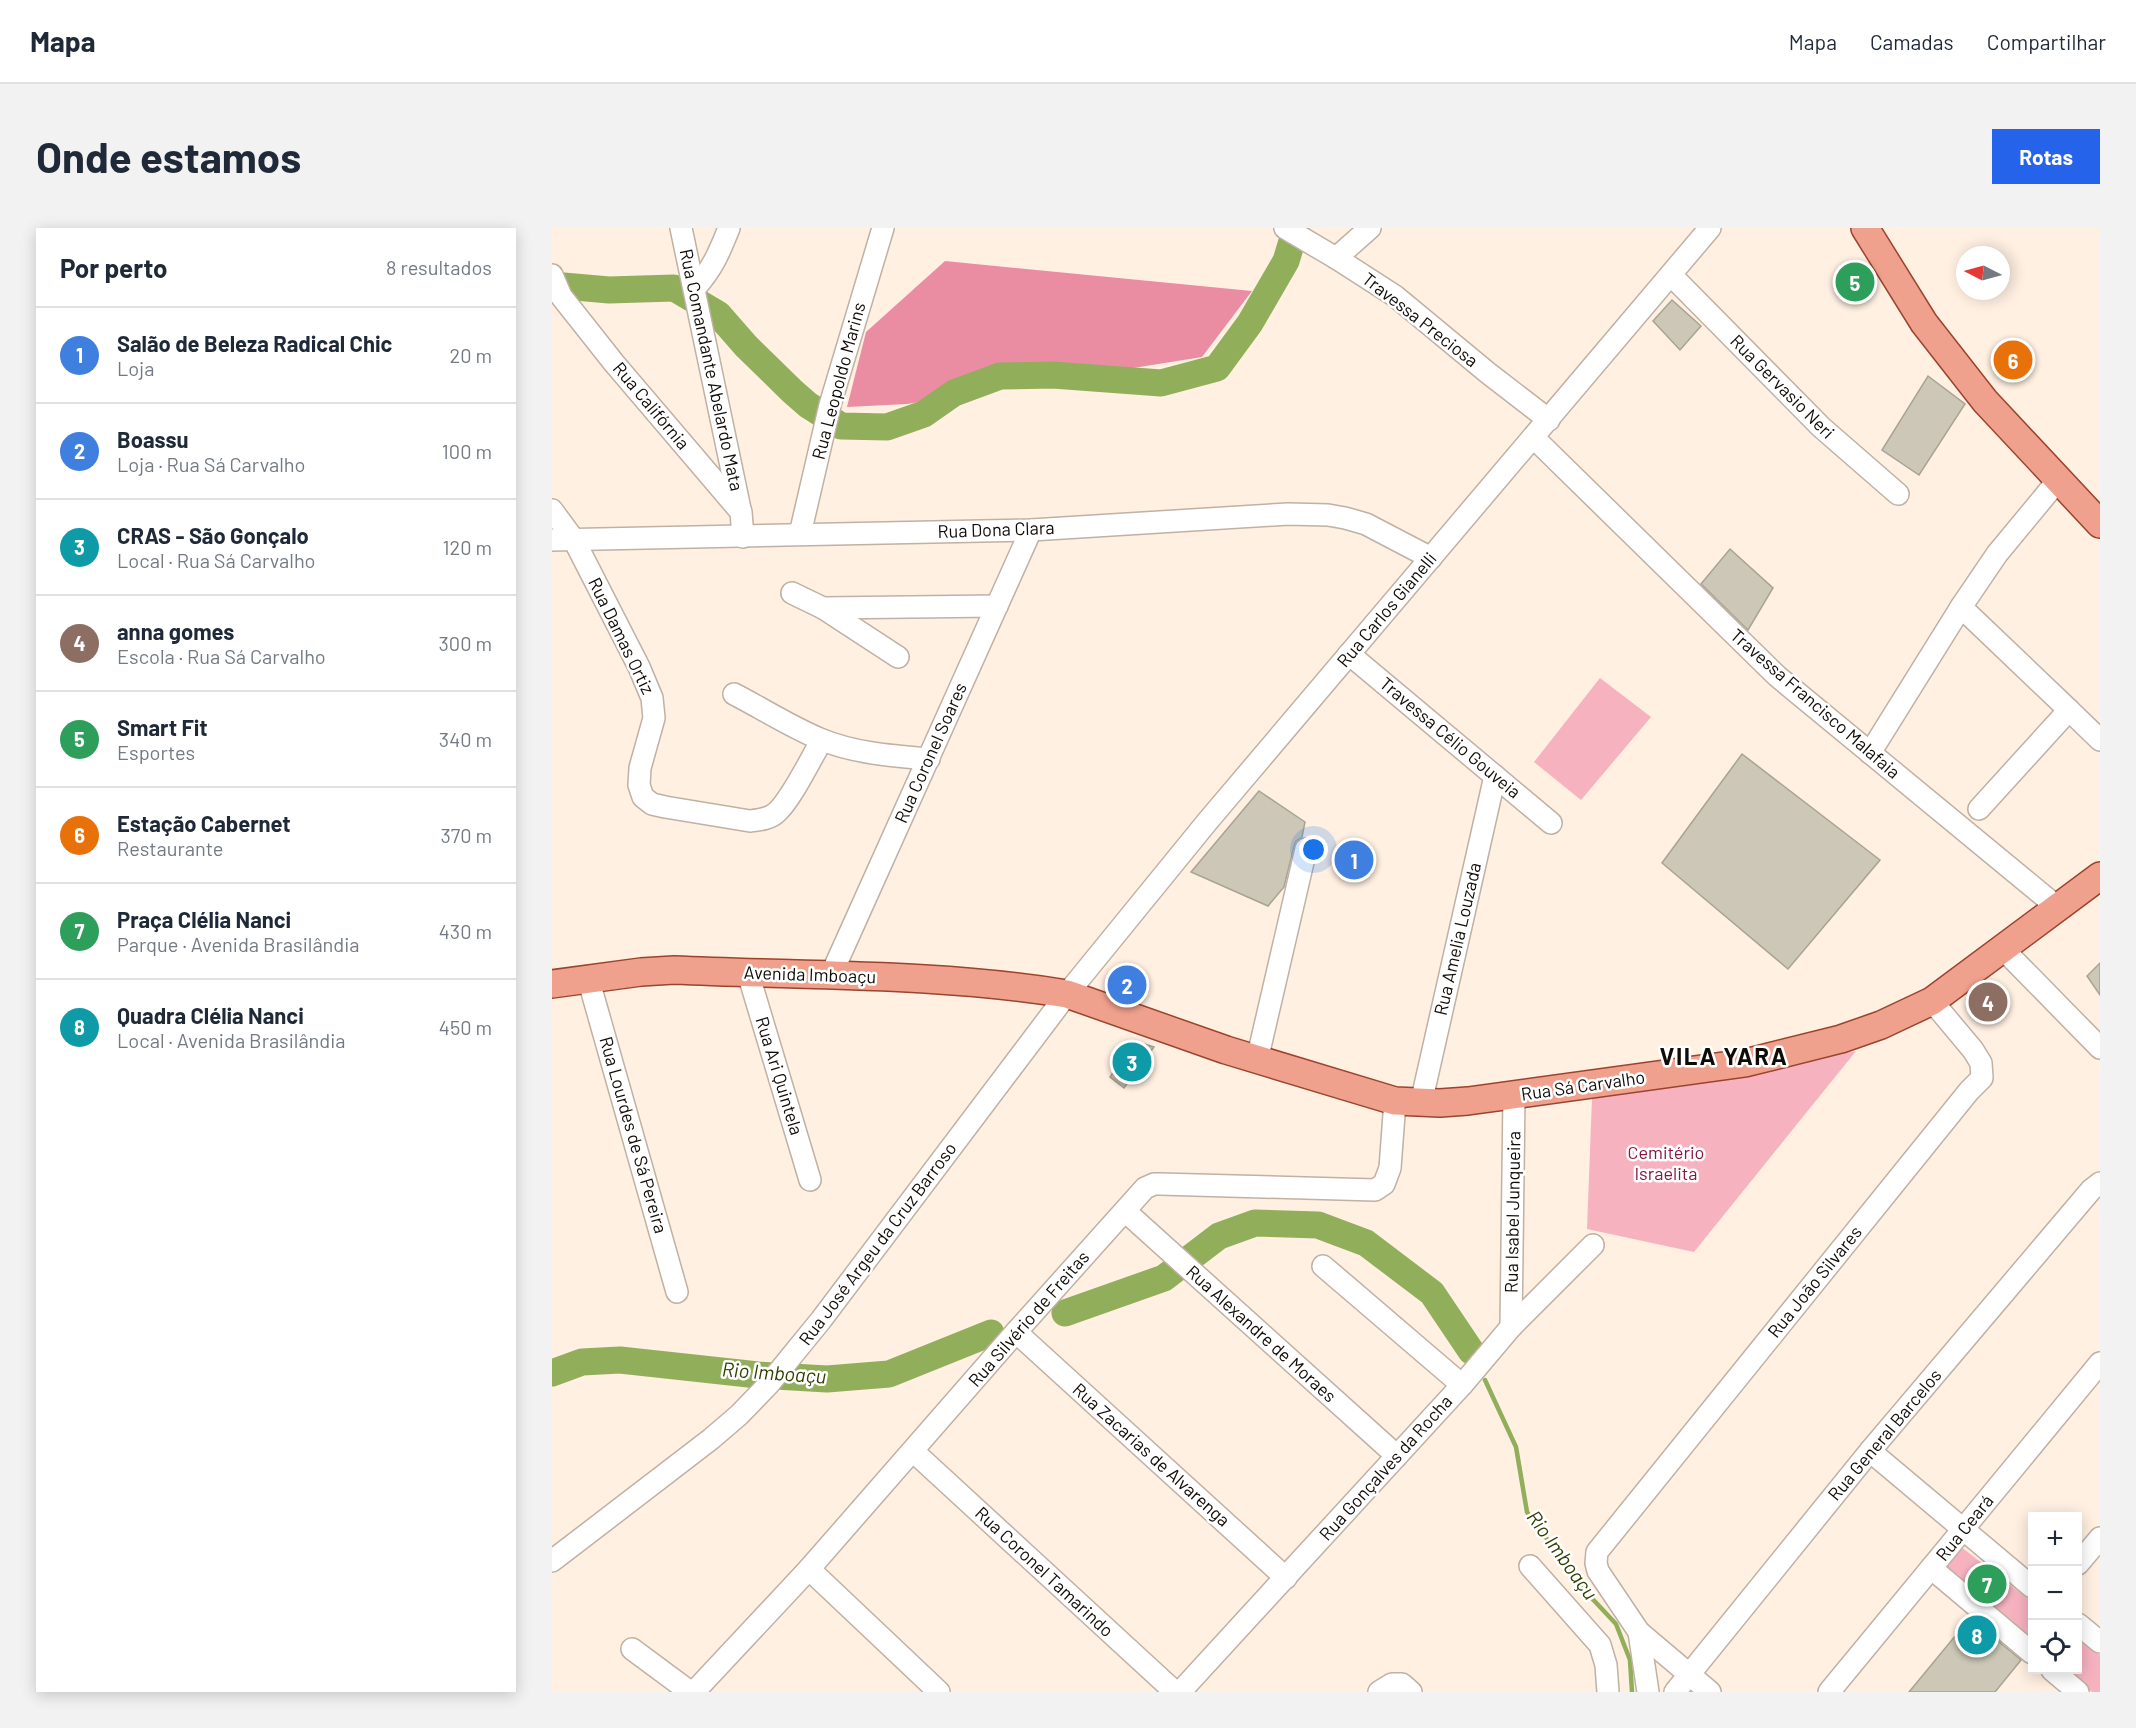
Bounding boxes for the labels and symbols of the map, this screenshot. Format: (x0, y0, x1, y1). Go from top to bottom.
north arrow (1956, 246, 2010, 300)
street label: Rua Comandante Abelardo Mata (676, 247, 748, 493)
pin: 5 (1836, 260, 1874, 304)
street label: Travessa Preciosa (1358, 267, 1483, 371)
street label: Rua Leopoldo Marins (806, 300, 870, 462)
street label: Rua Gervasio Neri (1726, 330, 1839, 443)
pin: 6 (1994, 338, 2032, 382)
street label: Rua Califórnia (609, 357, 695, 454)
street label: Rua Dona Clara (937, 516, 1055, 542)
street label: Rua Carlos Gianelli (1332, 547, 1441, 671)
street label: Rua Damas Ortiz (584, 574, 660, 698)
street label: Travessa Francisco Malafaia (1726, 624, 1905, 783)
street label: Travessa Célio Gouveia (1376, 672, 1526, 803)
street label: Rua Coronel Soares (889, 679, 971, 826)
your location (1299, 835, 1328, 864)
pin: 1 (1334, 838, 1374, 882)
street label: Rua Amelia Louzada (1429, 860, 1485, 1017)
street label: Avenida Imboaçu (743, 961, 877, 987)
pin: 2 (1108, 962, 1146, 1008)
pin: 4 (1968, 980, 2008, 1024)
street label: Rua Ari Quintela (752, 1014, 808, 1138)
street label: Rua Lourdes de Sá Pereira (595, 1034, 673, 1236)
pin: 3 (1112, 1040, 1152, 1084)
district label: VILA YARA (1660, 1041, 1788, 1070)
street label: Rua Sá Carvalho (1520, 1065, 1646, 1105)
street label: Rua Isabel Junqueira (1500, 1131, 1524, 1293)
street label: Rua José Argeu da Cruz Barroso (794, 1138, 961, 1349)
park label: Cemitério Israelita (1628, 1141, 1704, 1184)
street label: Rua João Silvares (1762, 1221, 1866, 1342)
street label: Rua Silvério de Freitas (963, 1246, 1093, 1391)
street label: Rua Alexandre de Moraes (1182, 1260, 1341, 1406)
water label: Rio Imboaçu (721, 1356, 827, 1388)
street label: Rua General Barcelos (1823, 1364, 1946, 1505)
street label: Rua Zacarias de Alvarenga (1069, 1378, 1235, 1531)
street label: Rua Gonçalves da Rocha (1314, 1390, 1456, 1545)
street label: Rua Ceará (1931, 1490, 1998, 1565)
street label: Rua Coronel Tamarindo (971, 1502, 1118, 1641)
water label: Rio Imboaçu (1522, 1505, 1603, 1604)
pin: 7 (1968, 1562, 2006, 1606)
pin: 8 (1958, 1612, 1996, 1658)

